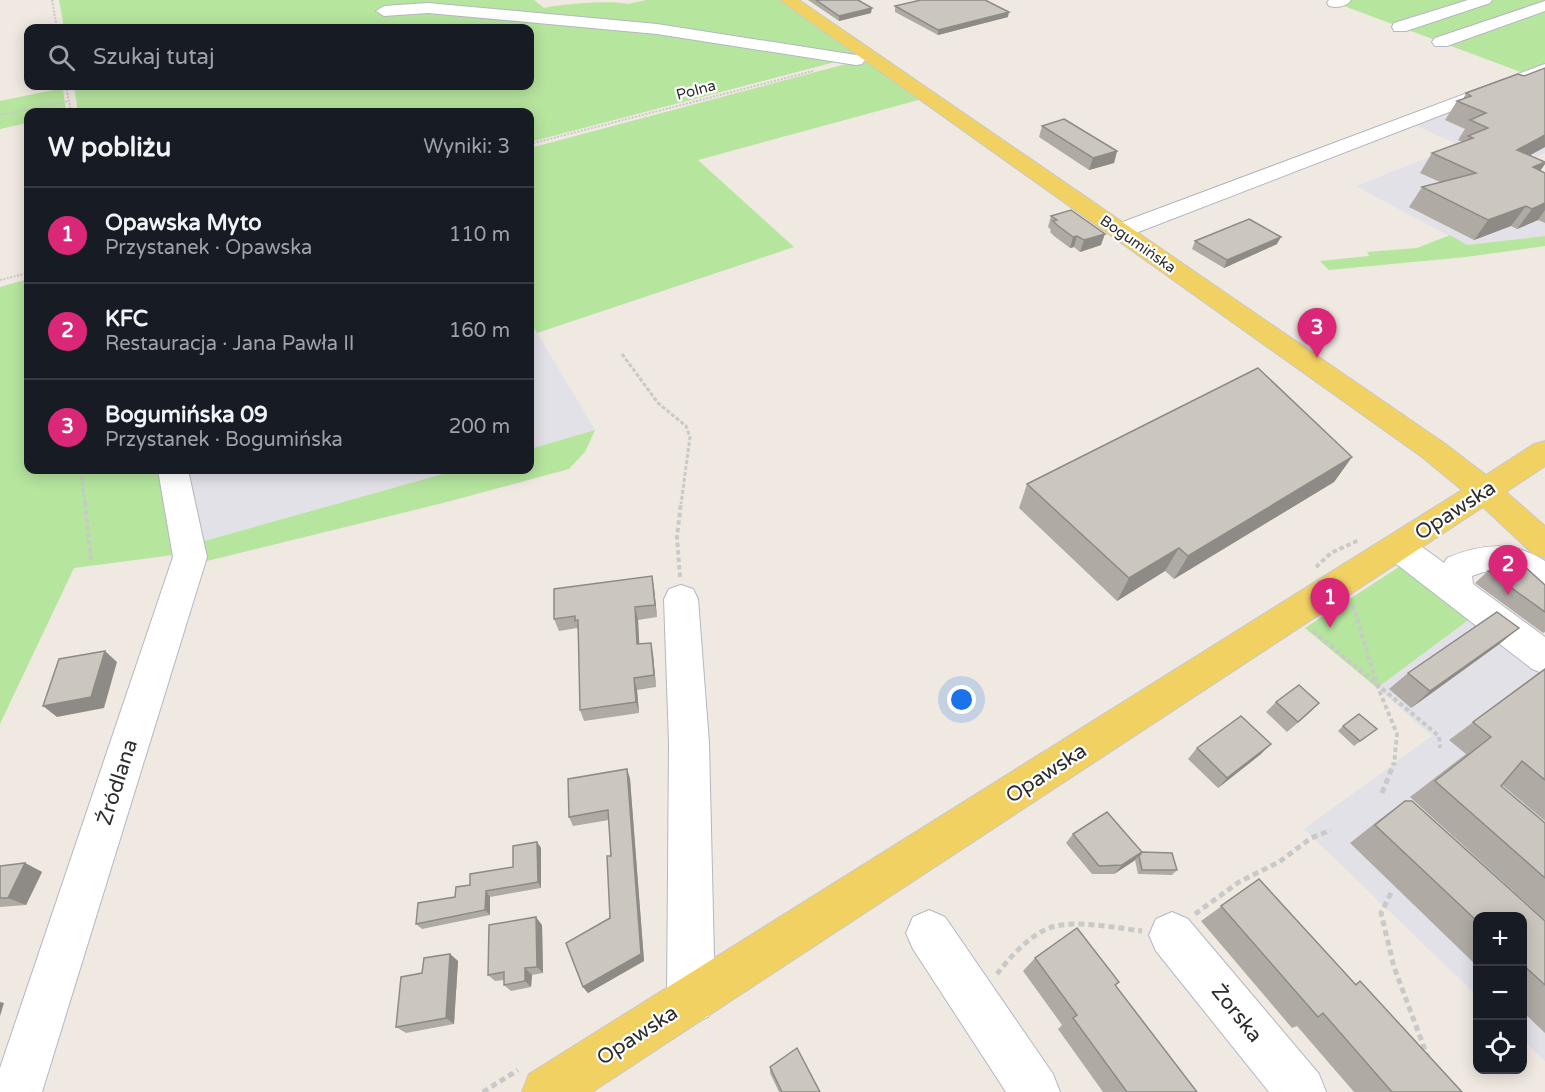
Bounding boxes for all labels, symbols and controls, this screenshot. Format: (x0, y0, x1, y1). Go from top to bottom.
search box (24, 24, 534, 90)
icon: search (45, 41, 78, 74)
text: Szukaj tutaj (93, 44, 215, 70)
street label: Polna (674, 76, 718, 104)
text: W pobliżu (48, 132, 171, 163)
text: Wyniki: 3 (423, 135, 510, 159)
text: Opawska Myto (105, 210, 262, 236)
street label: Bogumińska (1097, 211, 1179, 277)
text: 1 (61, 223, 74, 247)
text: 110 m (449, 223, 510, 247)
text: Przystanek · Opawska (105, 236, 312, 260)
text: KFC (105, 306, 148, 332)
pin: 3 (1298, 308, 1336, 358)
text: 2 (61, 319, 74, 343)
text: 160 m (449, 319, 510, 343)
text: Restauracja · Jana Pawła II (105, 332, 355, 356)
text: Bogumińska 09 (105, 402, 268, 428)
text: 3 (61, 415, 74, 439)
text: 200 m (449, 415, 510, 439)
text: Przystanek · Bogumińska (105, 428, 343, 452)
street label: Opawska (1410, 475, 1500, 546)
pin: 2 (1488, 546, 1528, 595)
pin: 1 (1310, 578, 1350, 628)
your location (947, 685, 976, 714)
street label: Źródlana (92, 736, 143, 828)
street label: Opawska (1001, 738, 1091, 809)
map controls (1473, 912, 1527, 1074)
button: + (1473, 912, 1527, 966)
button: − (1473, 966, 1527, 1020)
street label: Żorska (1206, 979, 1268, 1047)
street label: Opawska (592, 1000, 682, 1071)
button: locate (1473, 1020, 1527, 1074)

